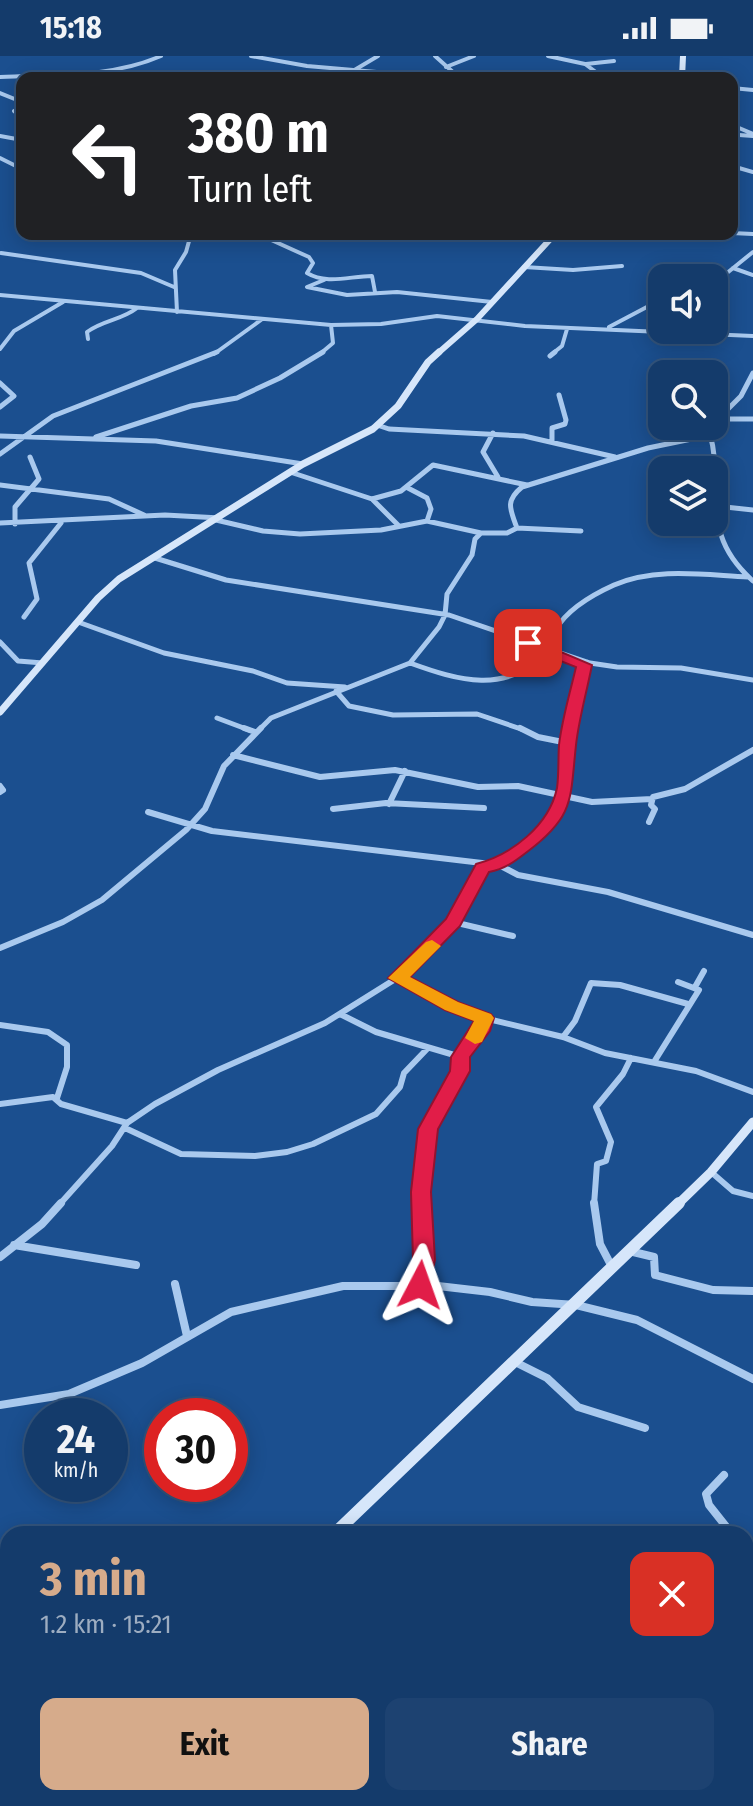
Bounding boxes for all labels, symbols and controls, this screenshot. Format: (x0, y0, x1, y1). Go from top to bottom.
text: 15:18 (40, 10, 102, 46)
text: 380 m (188, 100, 329, 167)
icon: left (56, 104, 160, 208)
text: Turn left (188, 168, 312, 212)
map controls (648, 264, 728, 536)
button: sound (648, 264, 728, 344)
button: search (648, 360, 728, 440)
button: layers (648, 456, 728, 536)
pin (494, 609, 562, 677)
icon: arrive (506, 621, 550, 665)
position arrow (378, 1243, 462, 1327)
speed limit sign: 30 (144, 1398, 248, 1502)
text: 24 (57, 1416, 95, 1464)
text: km/h (54, 1458, 98, 1482)
text: 3 min (40, 1550, 147, 1608)
button: close (630, 1552, 714, 1636)
text: 1.2 km · 15:21 (40, 1609, 172, 1640)
button: Exit (40, 1698, 369, 1790)
button: Share (385, 1698, 714, 1790)

